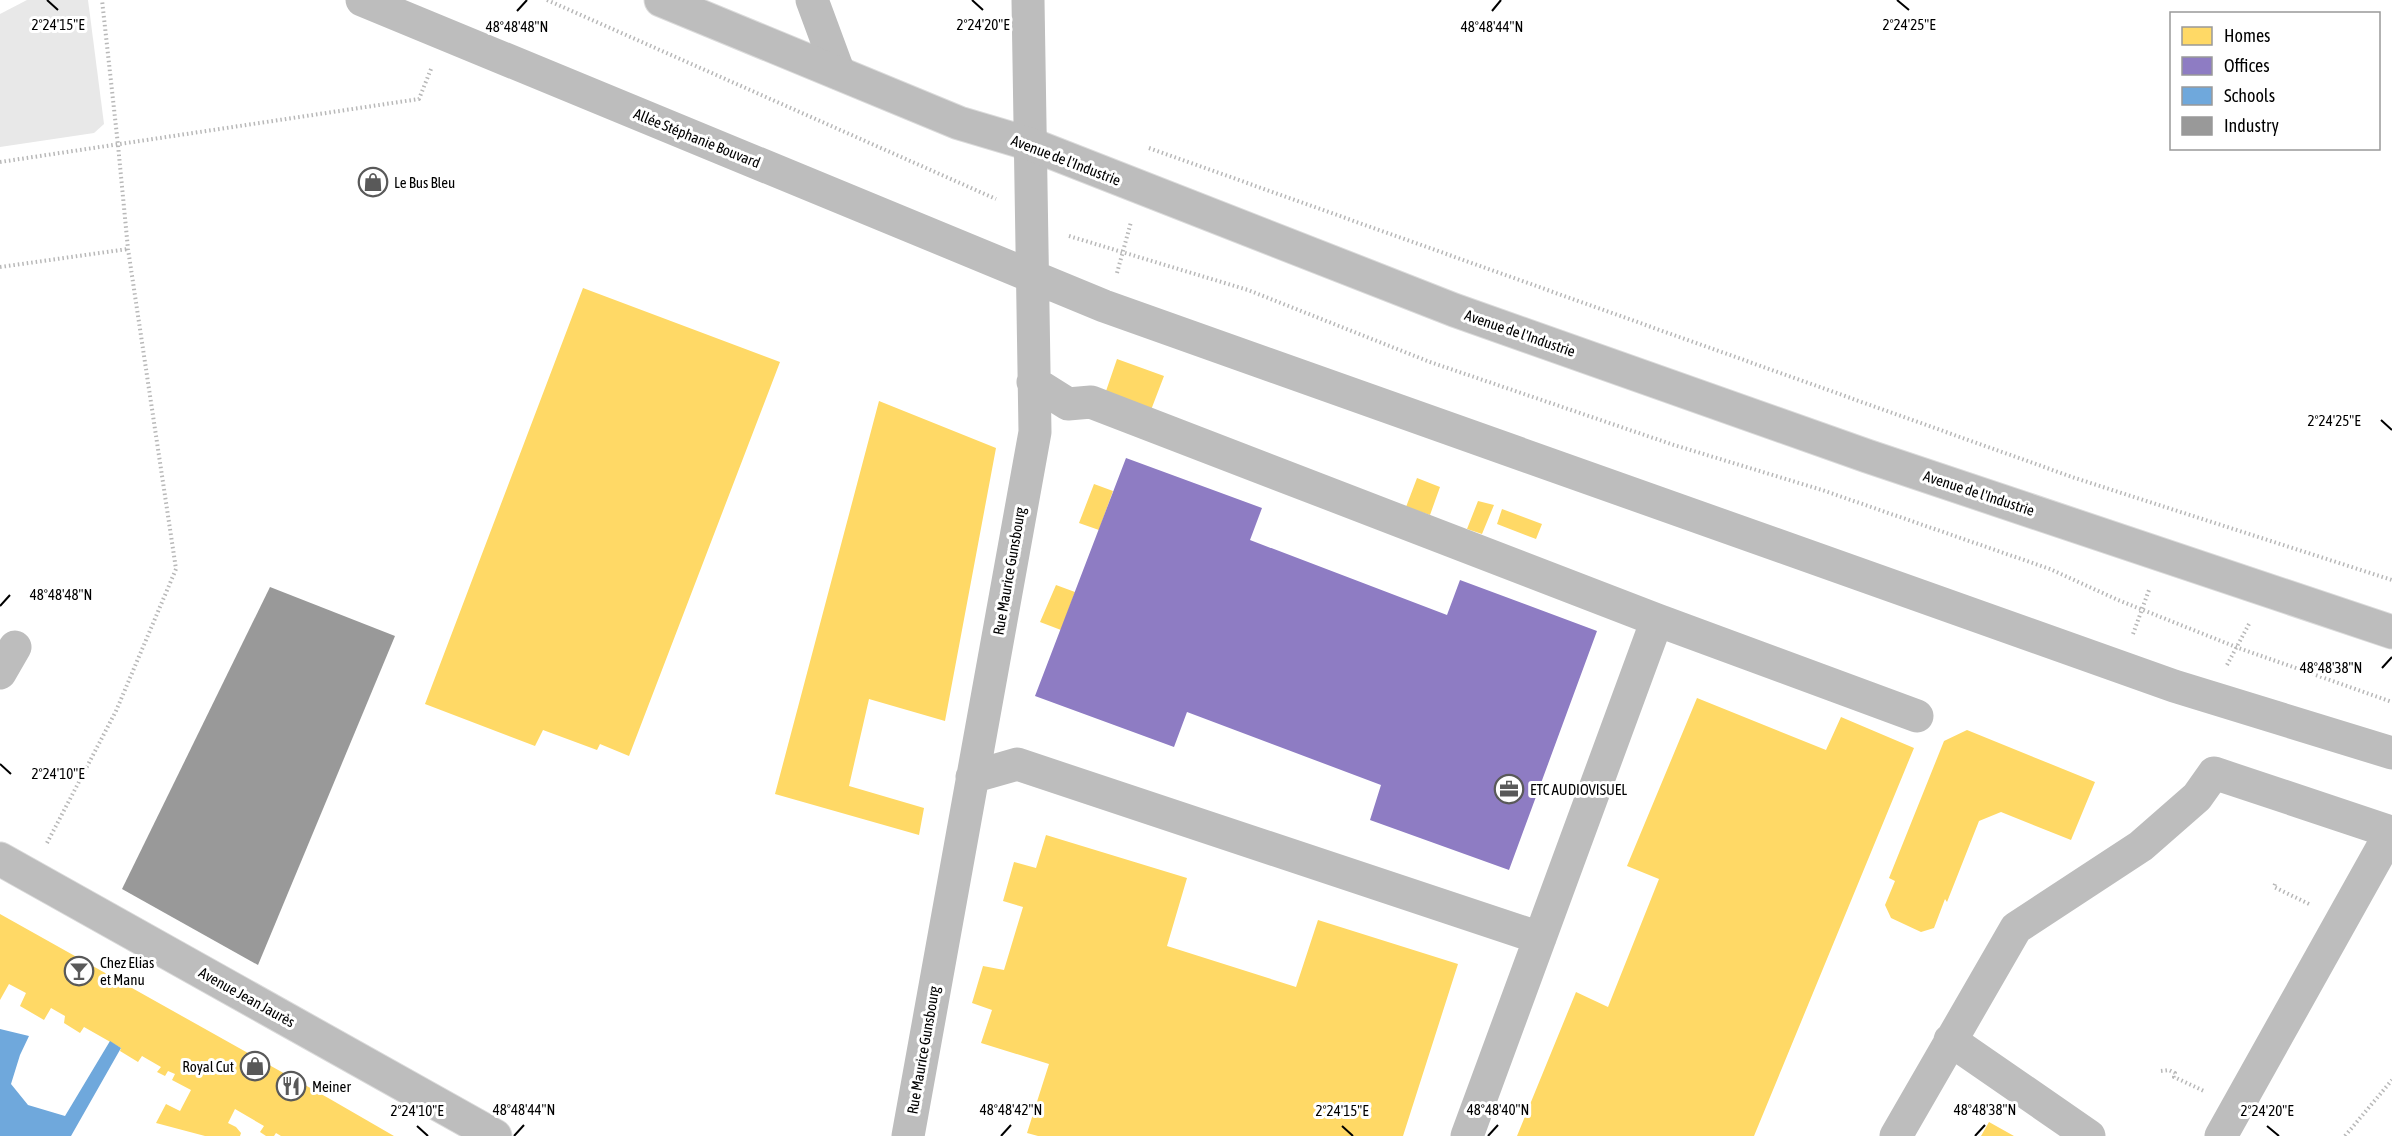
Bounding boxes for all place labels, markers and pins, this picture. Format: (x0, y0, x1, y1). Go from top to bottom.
shop icon: Le Bus Bleu (357, 166, 389, 198)
place label: Le Bus Bleu (394, 174, 455, 191)
office icon: ETC AUDIOVISUEL (1493, 773, 1525, 805)
place label: ETC AUDIOVISUEL (1530, 781, 1627, 798)
place label: Chez Elias et Manu (100, 954, 154, 988)
bar icon: Chez Elias et Manu (63, 955, 95, 987)
shop icon: Royal Cut (239, 1050, 271, 1082)
place label: Royal Cut (182, 1058, 234, 1075)
restaurant icon: Meiner (275, 1070, 307, 1102)
place label: Meiner (312, 1078, 351, 1095)

